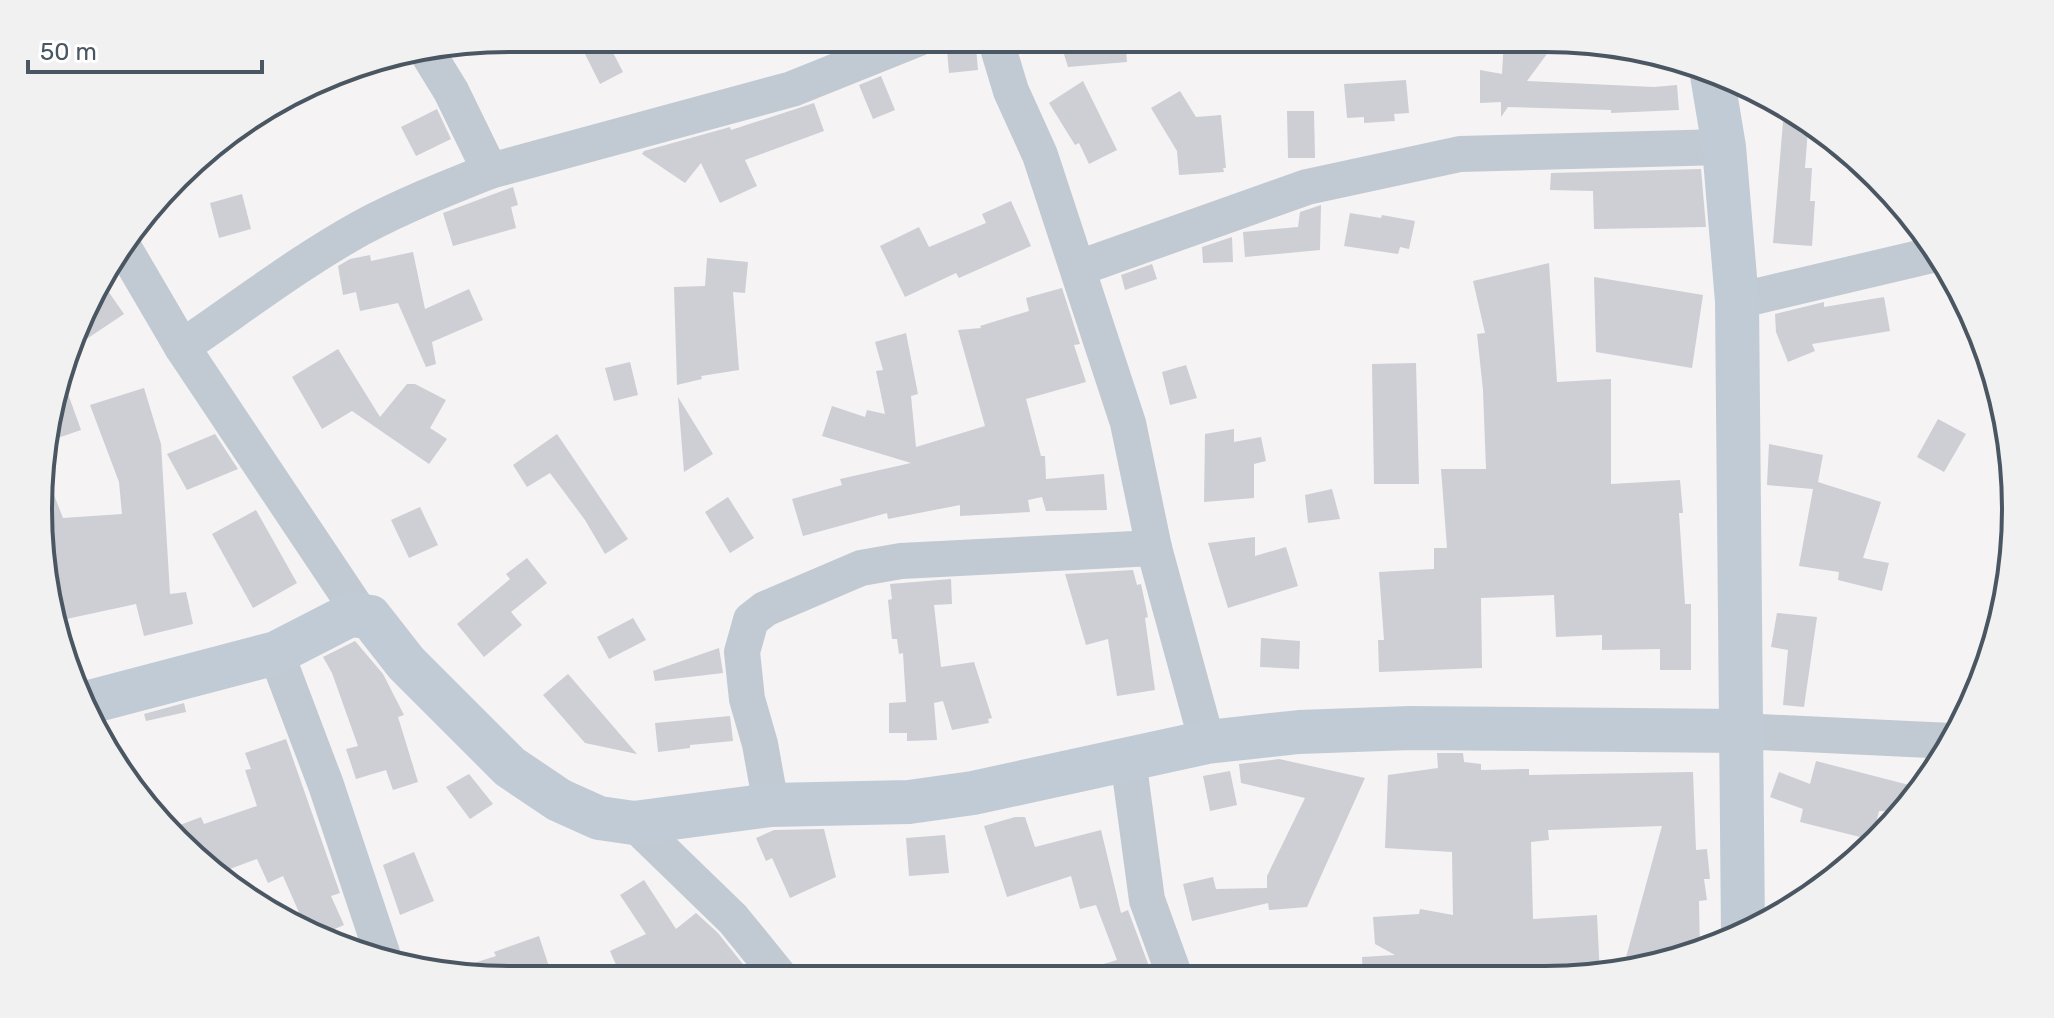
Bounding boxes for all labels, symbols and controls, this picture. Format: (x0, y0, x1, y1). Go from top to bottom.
scale bar (28, 24, 262, 74)
text: 50 m (40, 38, 97, 66)

